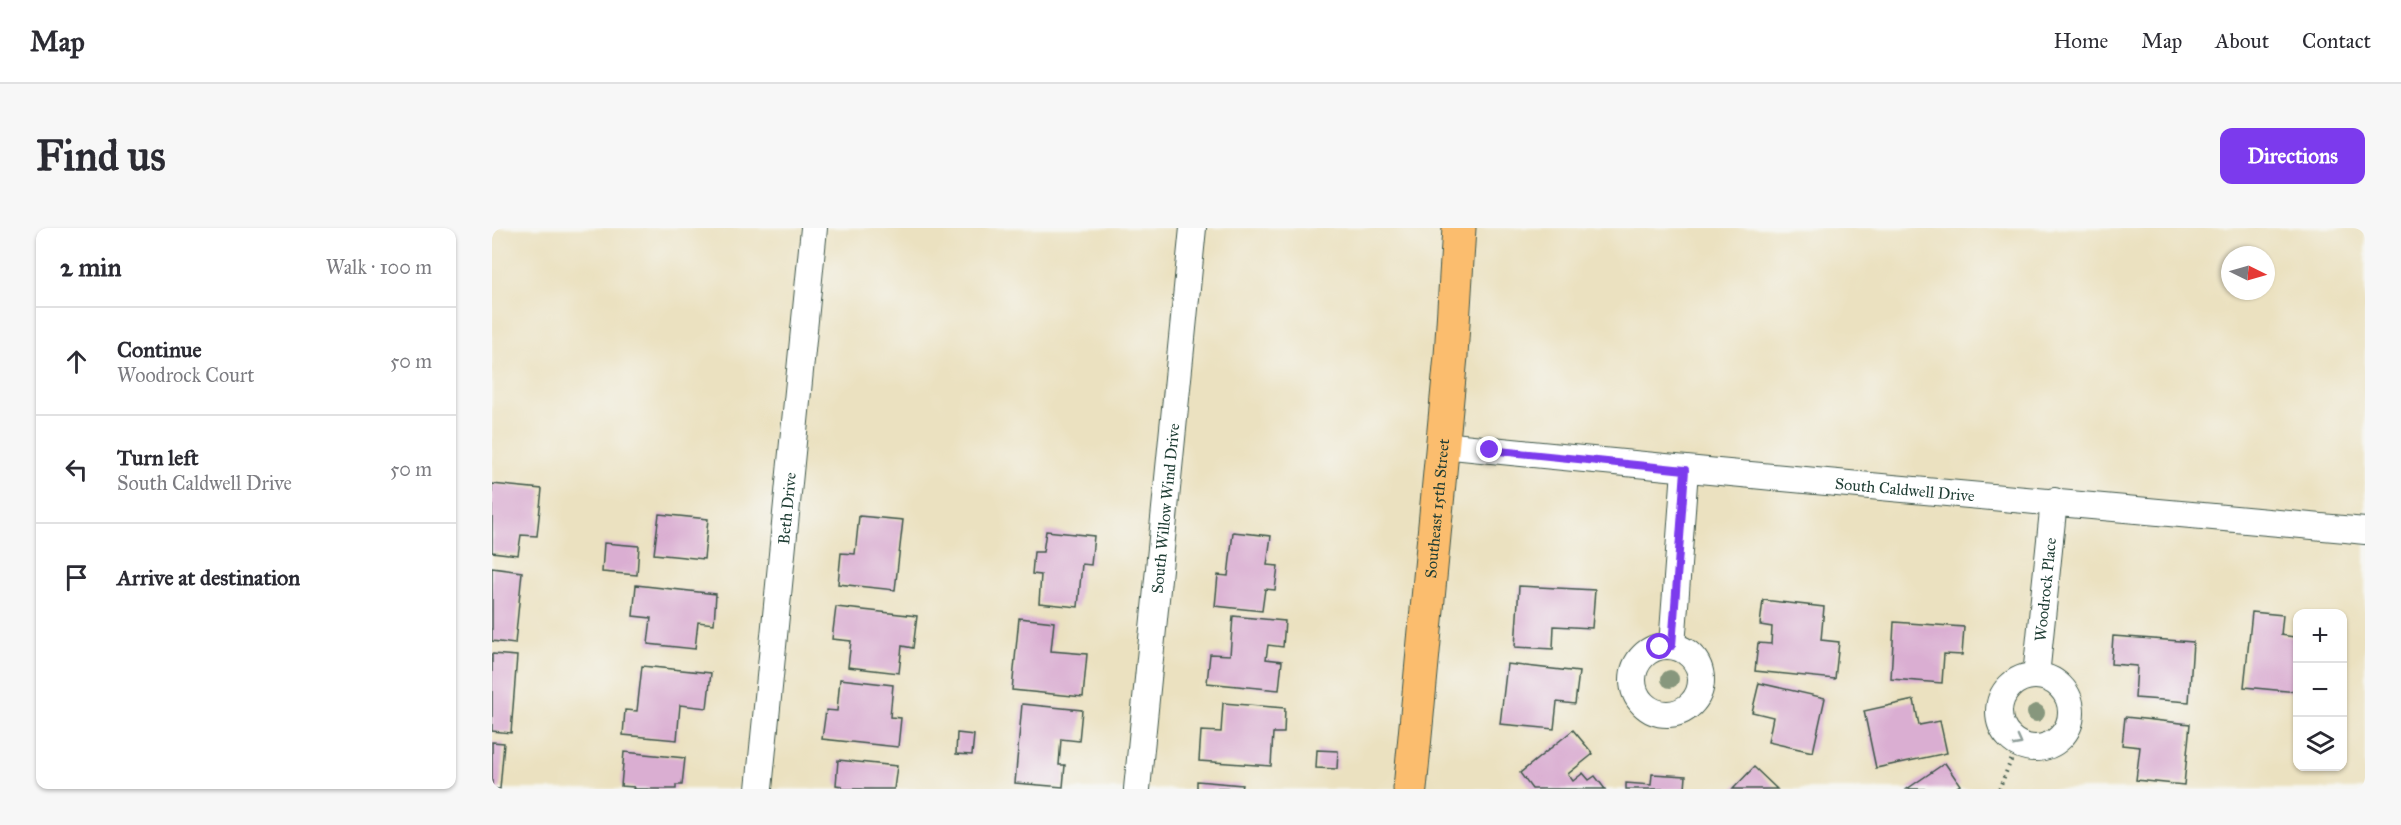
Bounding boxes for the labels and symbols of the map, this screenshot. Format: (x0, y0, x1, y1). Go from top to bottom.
north arrow (2221, 246, 2275, 300)
street label: South Willow Wind Drive (1147, 422, 1183, 594)
route end (1476, 436, 1502, 462)
street label: Southeast 15th Street (1421, 437, 1453, 579)
street label: Beth Drive (774, 471, 800, 545)
street label: South Caldwell Drive (1834, 473, 1976, 505)
street label: Woodrock Place (2030, 536, 2060, 642)
route start (1646, 633, 1672, 659)
one-way arrow (2012, 735, 2023, 746)

